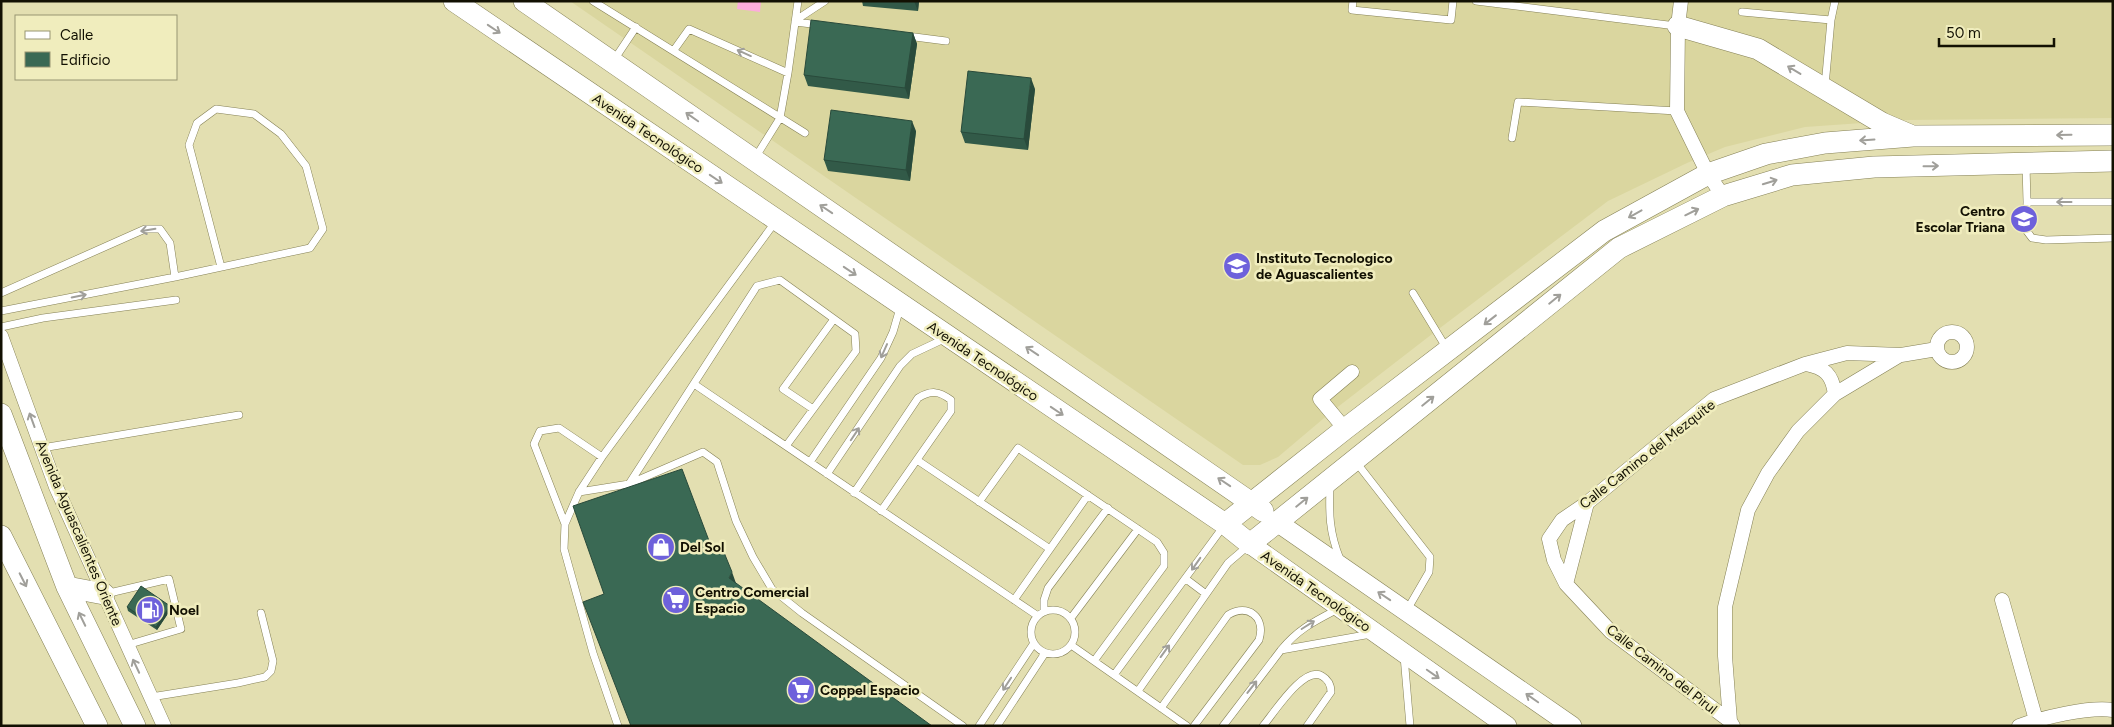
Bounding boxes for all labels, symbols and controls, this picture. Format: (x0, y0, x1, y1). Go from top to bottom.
legend (15, 15, 178, 80)
scale bar (1939, 15, 2054, 47)
one-way arrow (487, 24, 501, 34)
text: 50 m (1946, 24, 1981, 42)
text: Calle (60, 26, 93, 44)
one-way arrow (737, 47, 752, 57)
text: Edificio (60, 51, 111, 69)
one-way arrow (1788, 65, 1802, 75)
street label: Avenida Tecnológico (589, 90, 706, 177)
one-way arrow (685, 112, 699, 122)
one-way arrow (2056, 130, 2072, 140)
one-way arrow (1859, 135, 1875, 145)
one-way arrow (1922, 161, 1939, 171)
one-way arrow (708, 174, 722, 184)
one-way arrow (1762, 176, 1778, 186)
one-way arrow (2056, 197, 2072, 207)
place label: Centro Escolar Triana (1915, 203, 2005, 236)
one-way arrow (819, 204, 833, 214)
school or university icon: Centro Escolar Triana (2009, 204, 2039, 234)
one-way arrow (1684, 207, 1699, 217)
one-way arrow (1628, 209, 1643, 219)
one-way arrow (140, 226, 156, 236)
place label: Instituto Tecnologico de Aguascalientes (1256, 250, 1393, 283)
school or university icon: Instituto Tecnologico de Aguascalientes (1222, 251, 1252, 281)
one-way arrow (843, 266, 857, 276)
one-way arrow (71, 291, 87, 300)
one-way arrow (1549, 294, 1562, 305)
one-way arrow (1484, 314, 1497, 325)
street label: Avenida Tecnológico (924, 318, 1041, 405)
one-way arrow (879, 343, 888, 358)
one-way arrow (1025, 346, 1039, 356)
one-way arrow (1422, 395, 1435, 406)
street label: Calle Camino del Mezquite (1576, 396, 1719, 513)
one-way arrow (1050, 406, 1064, 416)
one-way arrow (27, 412, 36, 428)
one-way arrow (850, 427, 860, 441)
street label: Avenida Aguascalientes Oriente (32, 438, 125, 629)
one-way arrow (1217, 477, 1231, 487)
one-way arrow (1295, 497, 1308, 508)
shop icon: Del Sol (646, 532, 676, 562)
place label: Del Sol (680, 539, 724, 556)
street label: Avenida Tecnológico (1257, 547, 1374, 636)
one-way arrow (1191, 557, 1201, 571)
one-way arrow (19, 572, 28, 587)
place label: Centro Comercial Espacio (695, 584, 809, 617)
supermarket icon: Centro Comercial Espacio (661, 585, 691, 615)
one-way arrow (1377, 591, 1391, 601)
fuel station icon: Noel (135, 595, 165, 625)
place label: Noel (169, 602, 199, 619)
one-way arrow (77, 612, 87, 627)
one-way arrow (1300, 620, 1314, 630)
street label: Calle Camino del Pirul (1603, 621, 1720, 718)
one-way arrow (1160, 644, 1170, 658)
one-way arrow (131, 659, 140, 674)
one-way arrow (1426, 668, 1439, 679)
supermarket icon: Coppel Espacio (786, 675, 816, 705)
one-way arrow (1002, 676, 1012, 690)
one-way arrow (1247, 681, 1258, 694)
place label: Coppel Espacio (820, 682, 920, 699)
one-way arrow (1525, 693, 1539, 703)

